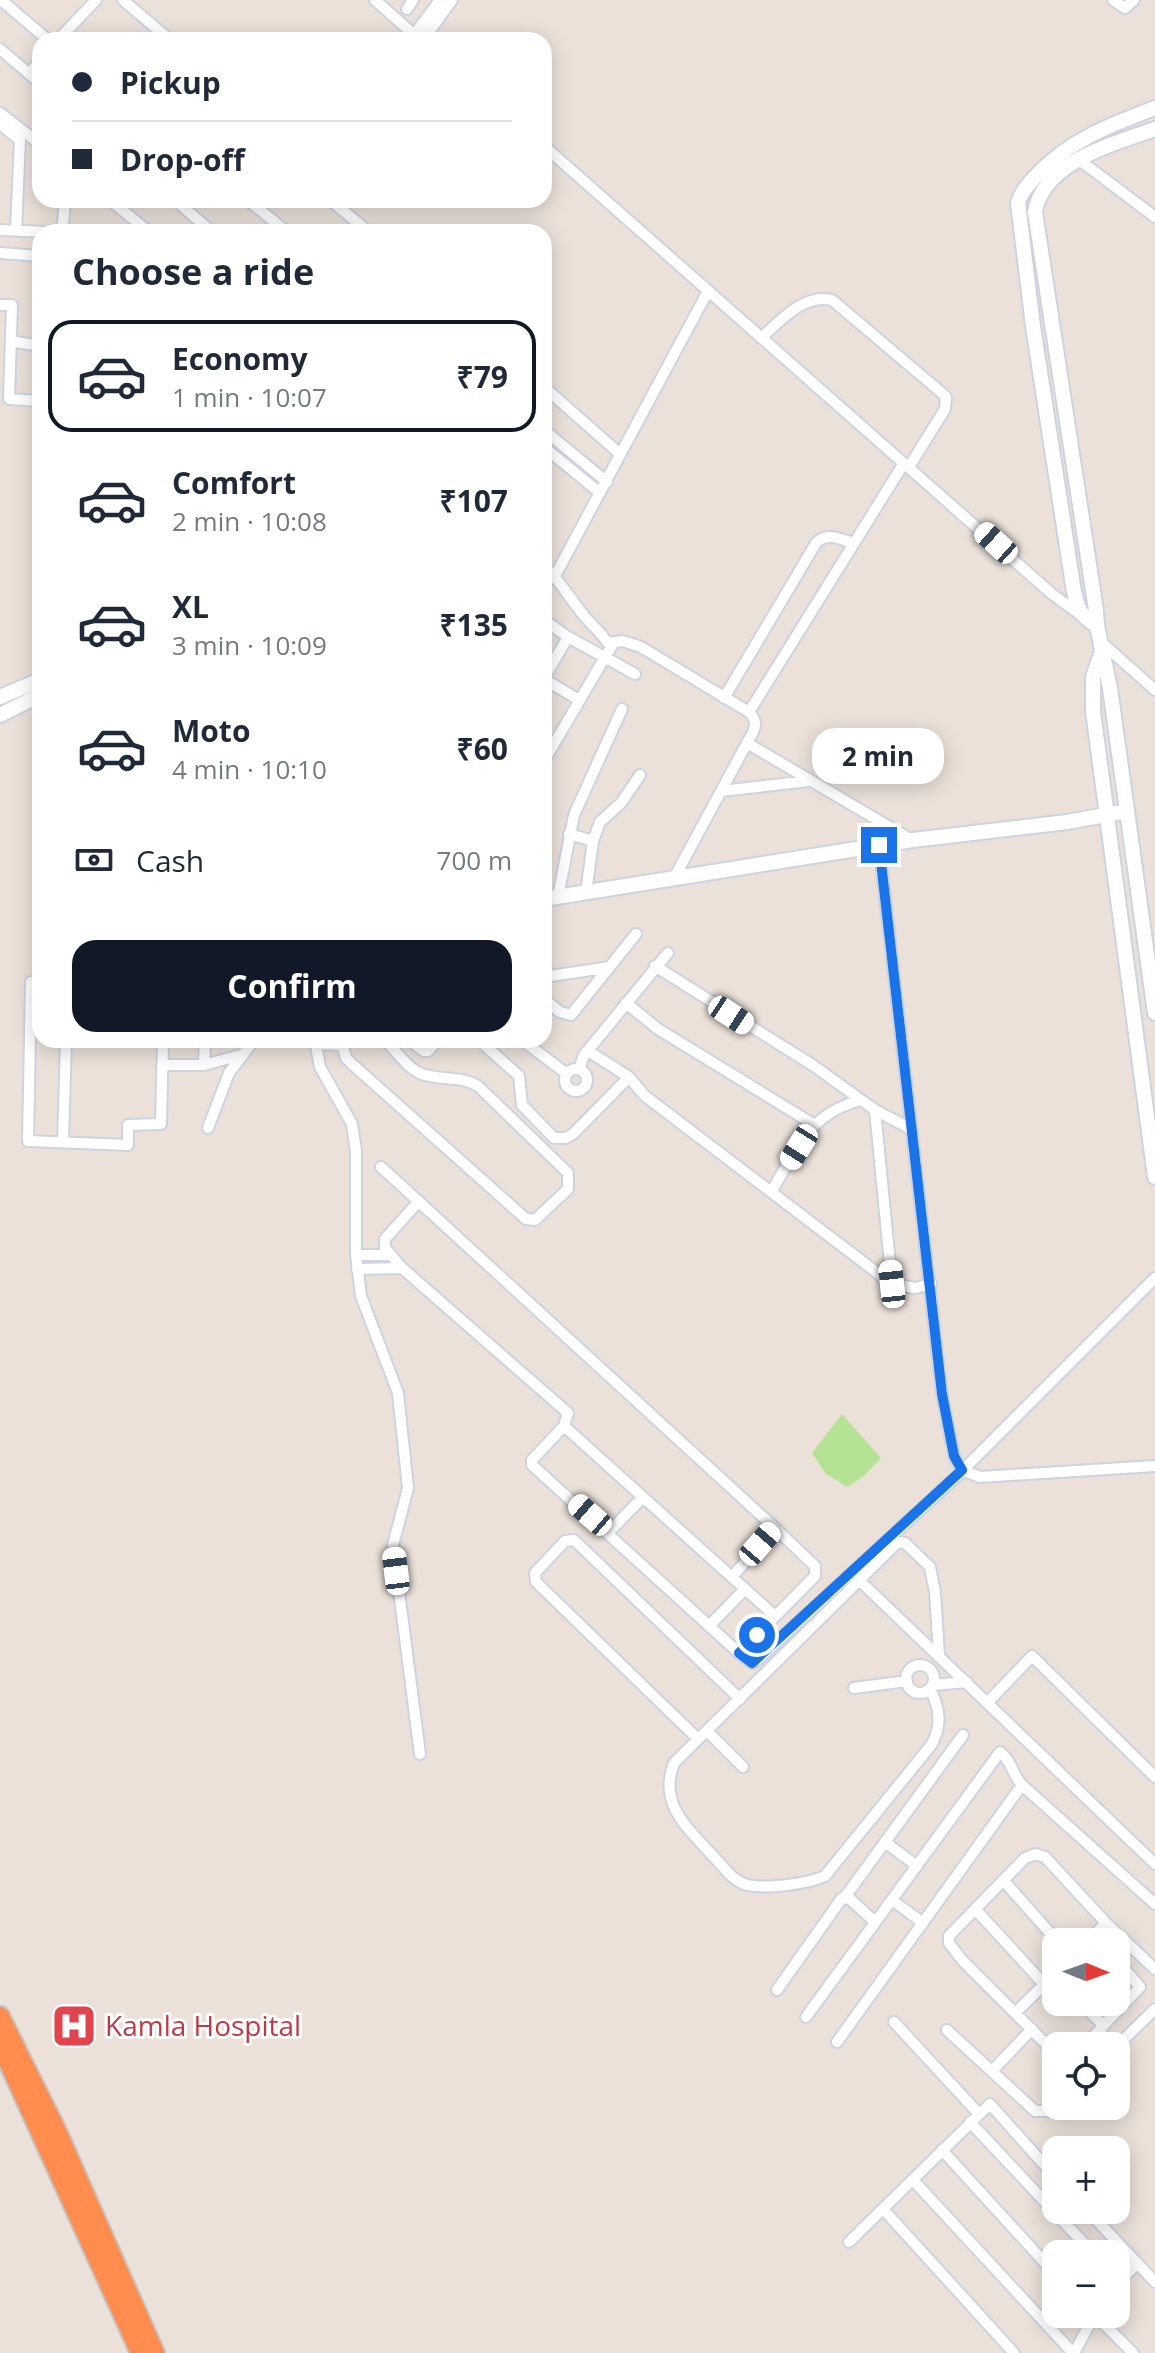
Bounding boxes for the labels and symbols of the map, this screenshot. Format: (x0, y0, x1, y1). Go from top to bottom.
car (970, 518, 1022, 568)
callout: 2 min (813, 729, 945, 785)
route end (861, 827, 897, 863)
car (704, 992, 758, 1038)
car (776, 1120, 822, 1174)
car (878, 1259, 906, 1309)
car (564, 1490, 616, 1540)
car (735, 1518, 785, 1570)
car (381, 1546, 411, 1596)
route start (739, 1617, 775, 1653)
north arrow (1042, 1928, 1130, 2016)
hospital icon: Kamla Hospital (50, 2002, 98, 2050)
place label: Kamla Hospital (105, 2006, 301, 2044)

